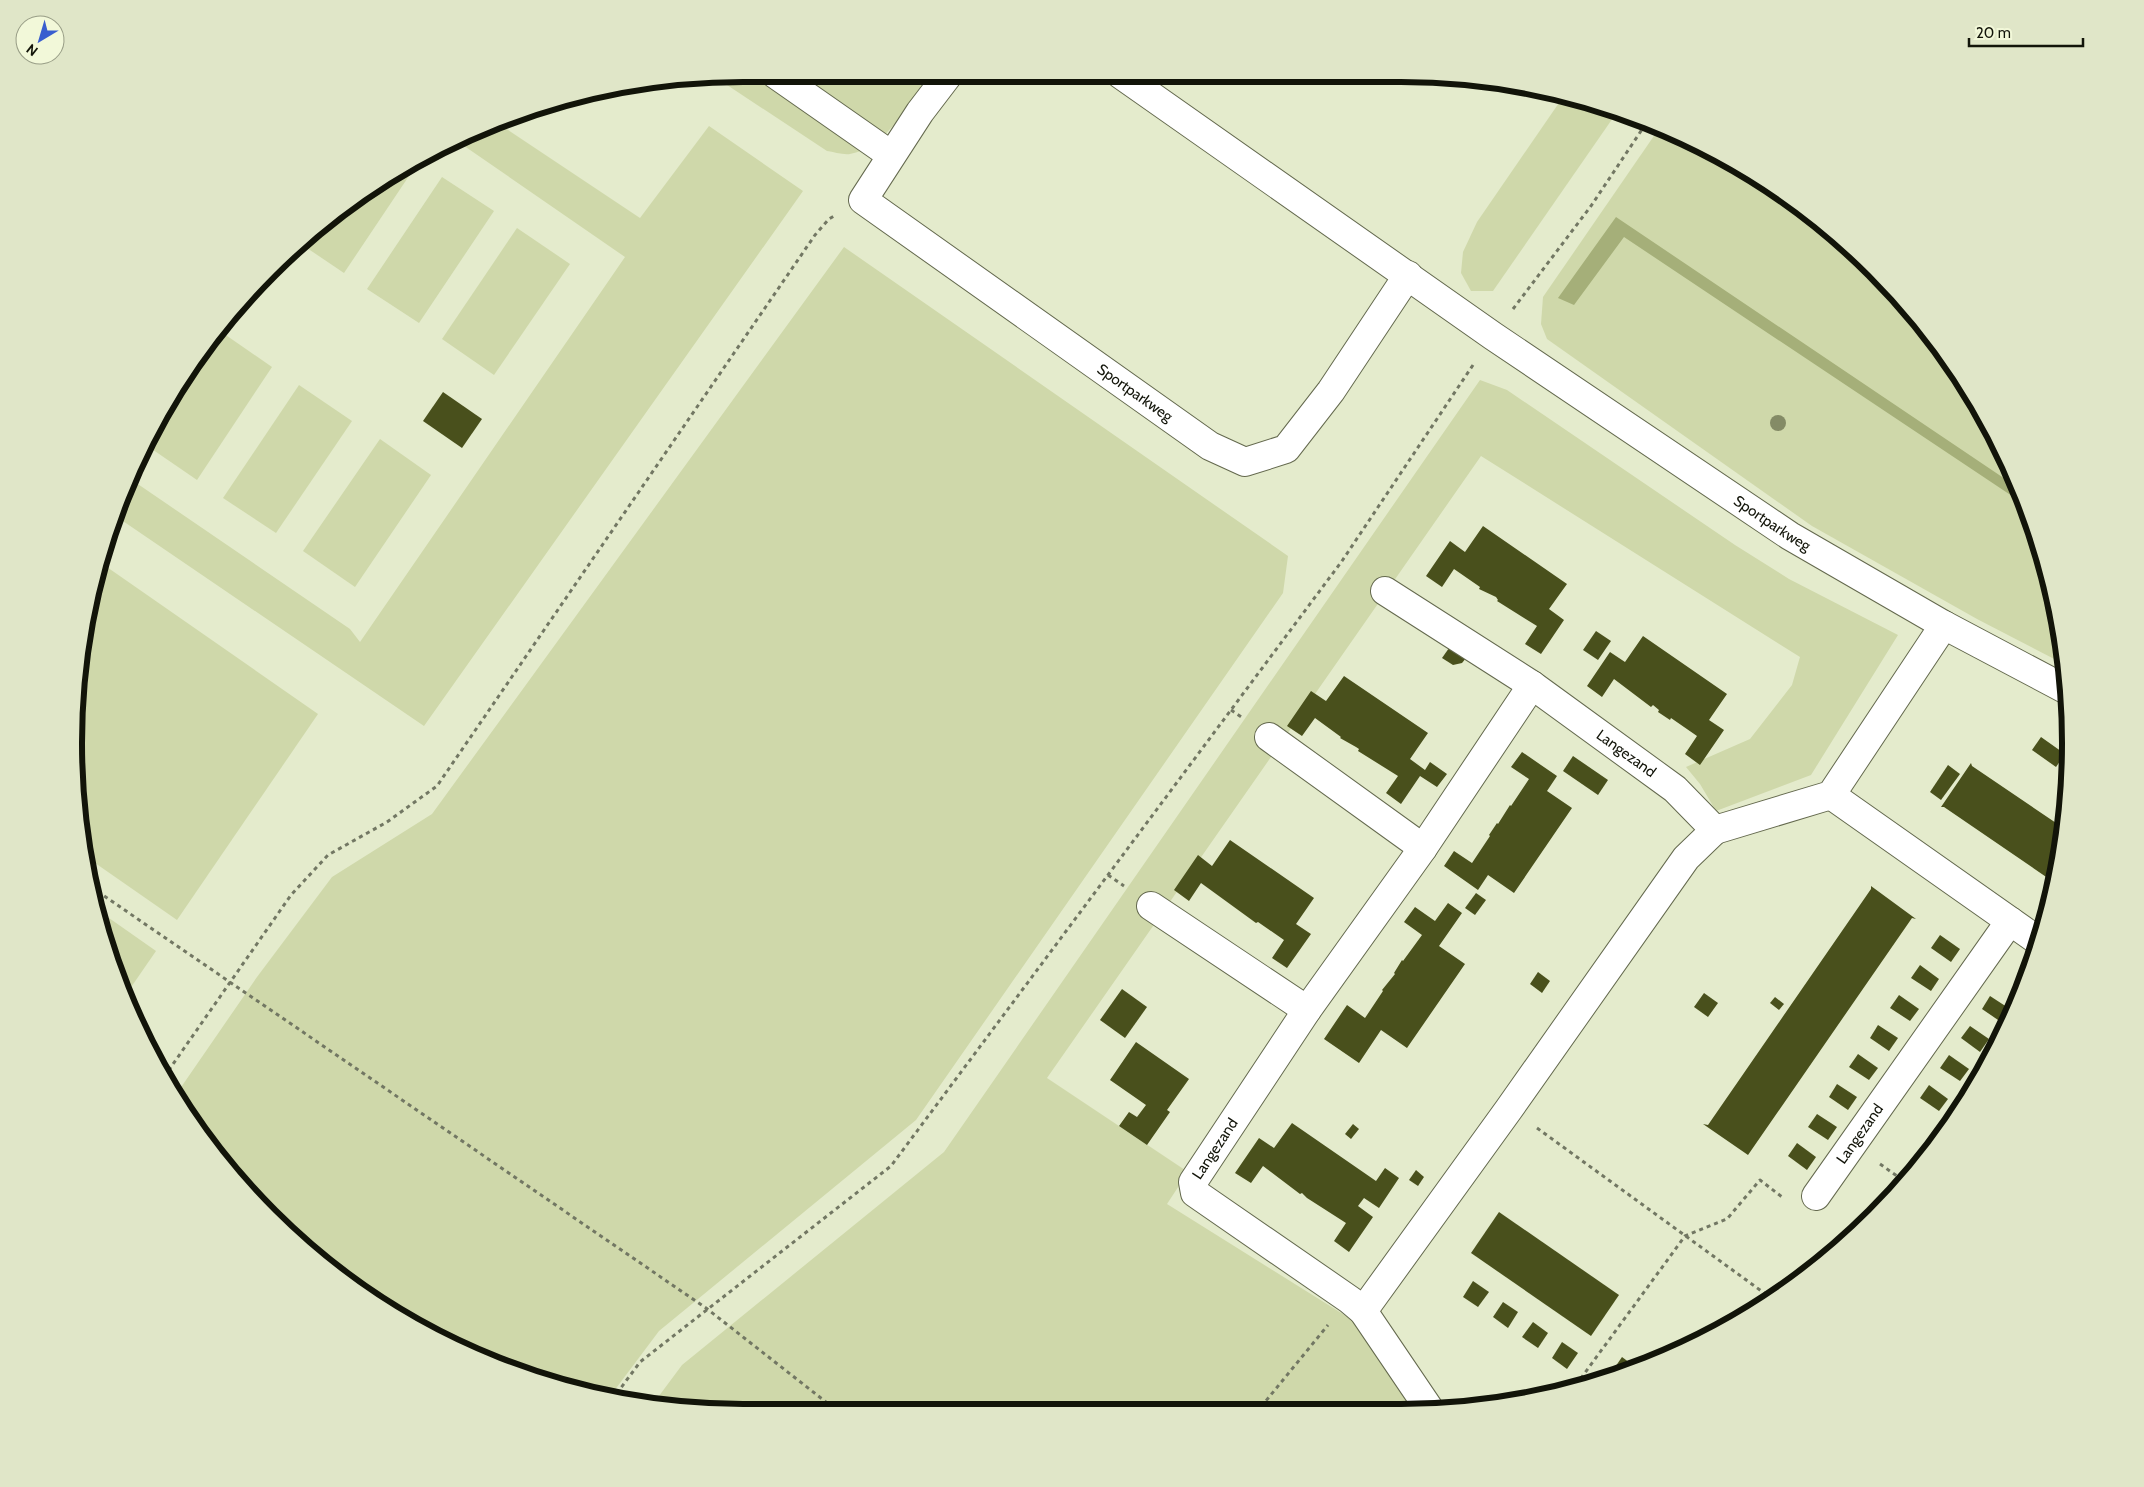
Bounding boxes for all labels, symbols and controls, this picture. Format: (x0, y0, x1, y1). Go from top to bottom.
north arrow (15, 15, 65, 65)
scale bar (1969, 15, 2083, 47)
text: 20 m (1976, 24, 2011, 42)
text: N (23, 40, 41, 60)
street label: Sportparkweg (1094, 360, 1177, 426)
street label: Sportparkweg (1730, 492, 1814, 555)
street label: Langezand (1593, 726, 1660, 781)
street label: Langezand (1832, 1100, 1887, 1167)
street label: Langezand (1188, 1115, 1242, 1183)

